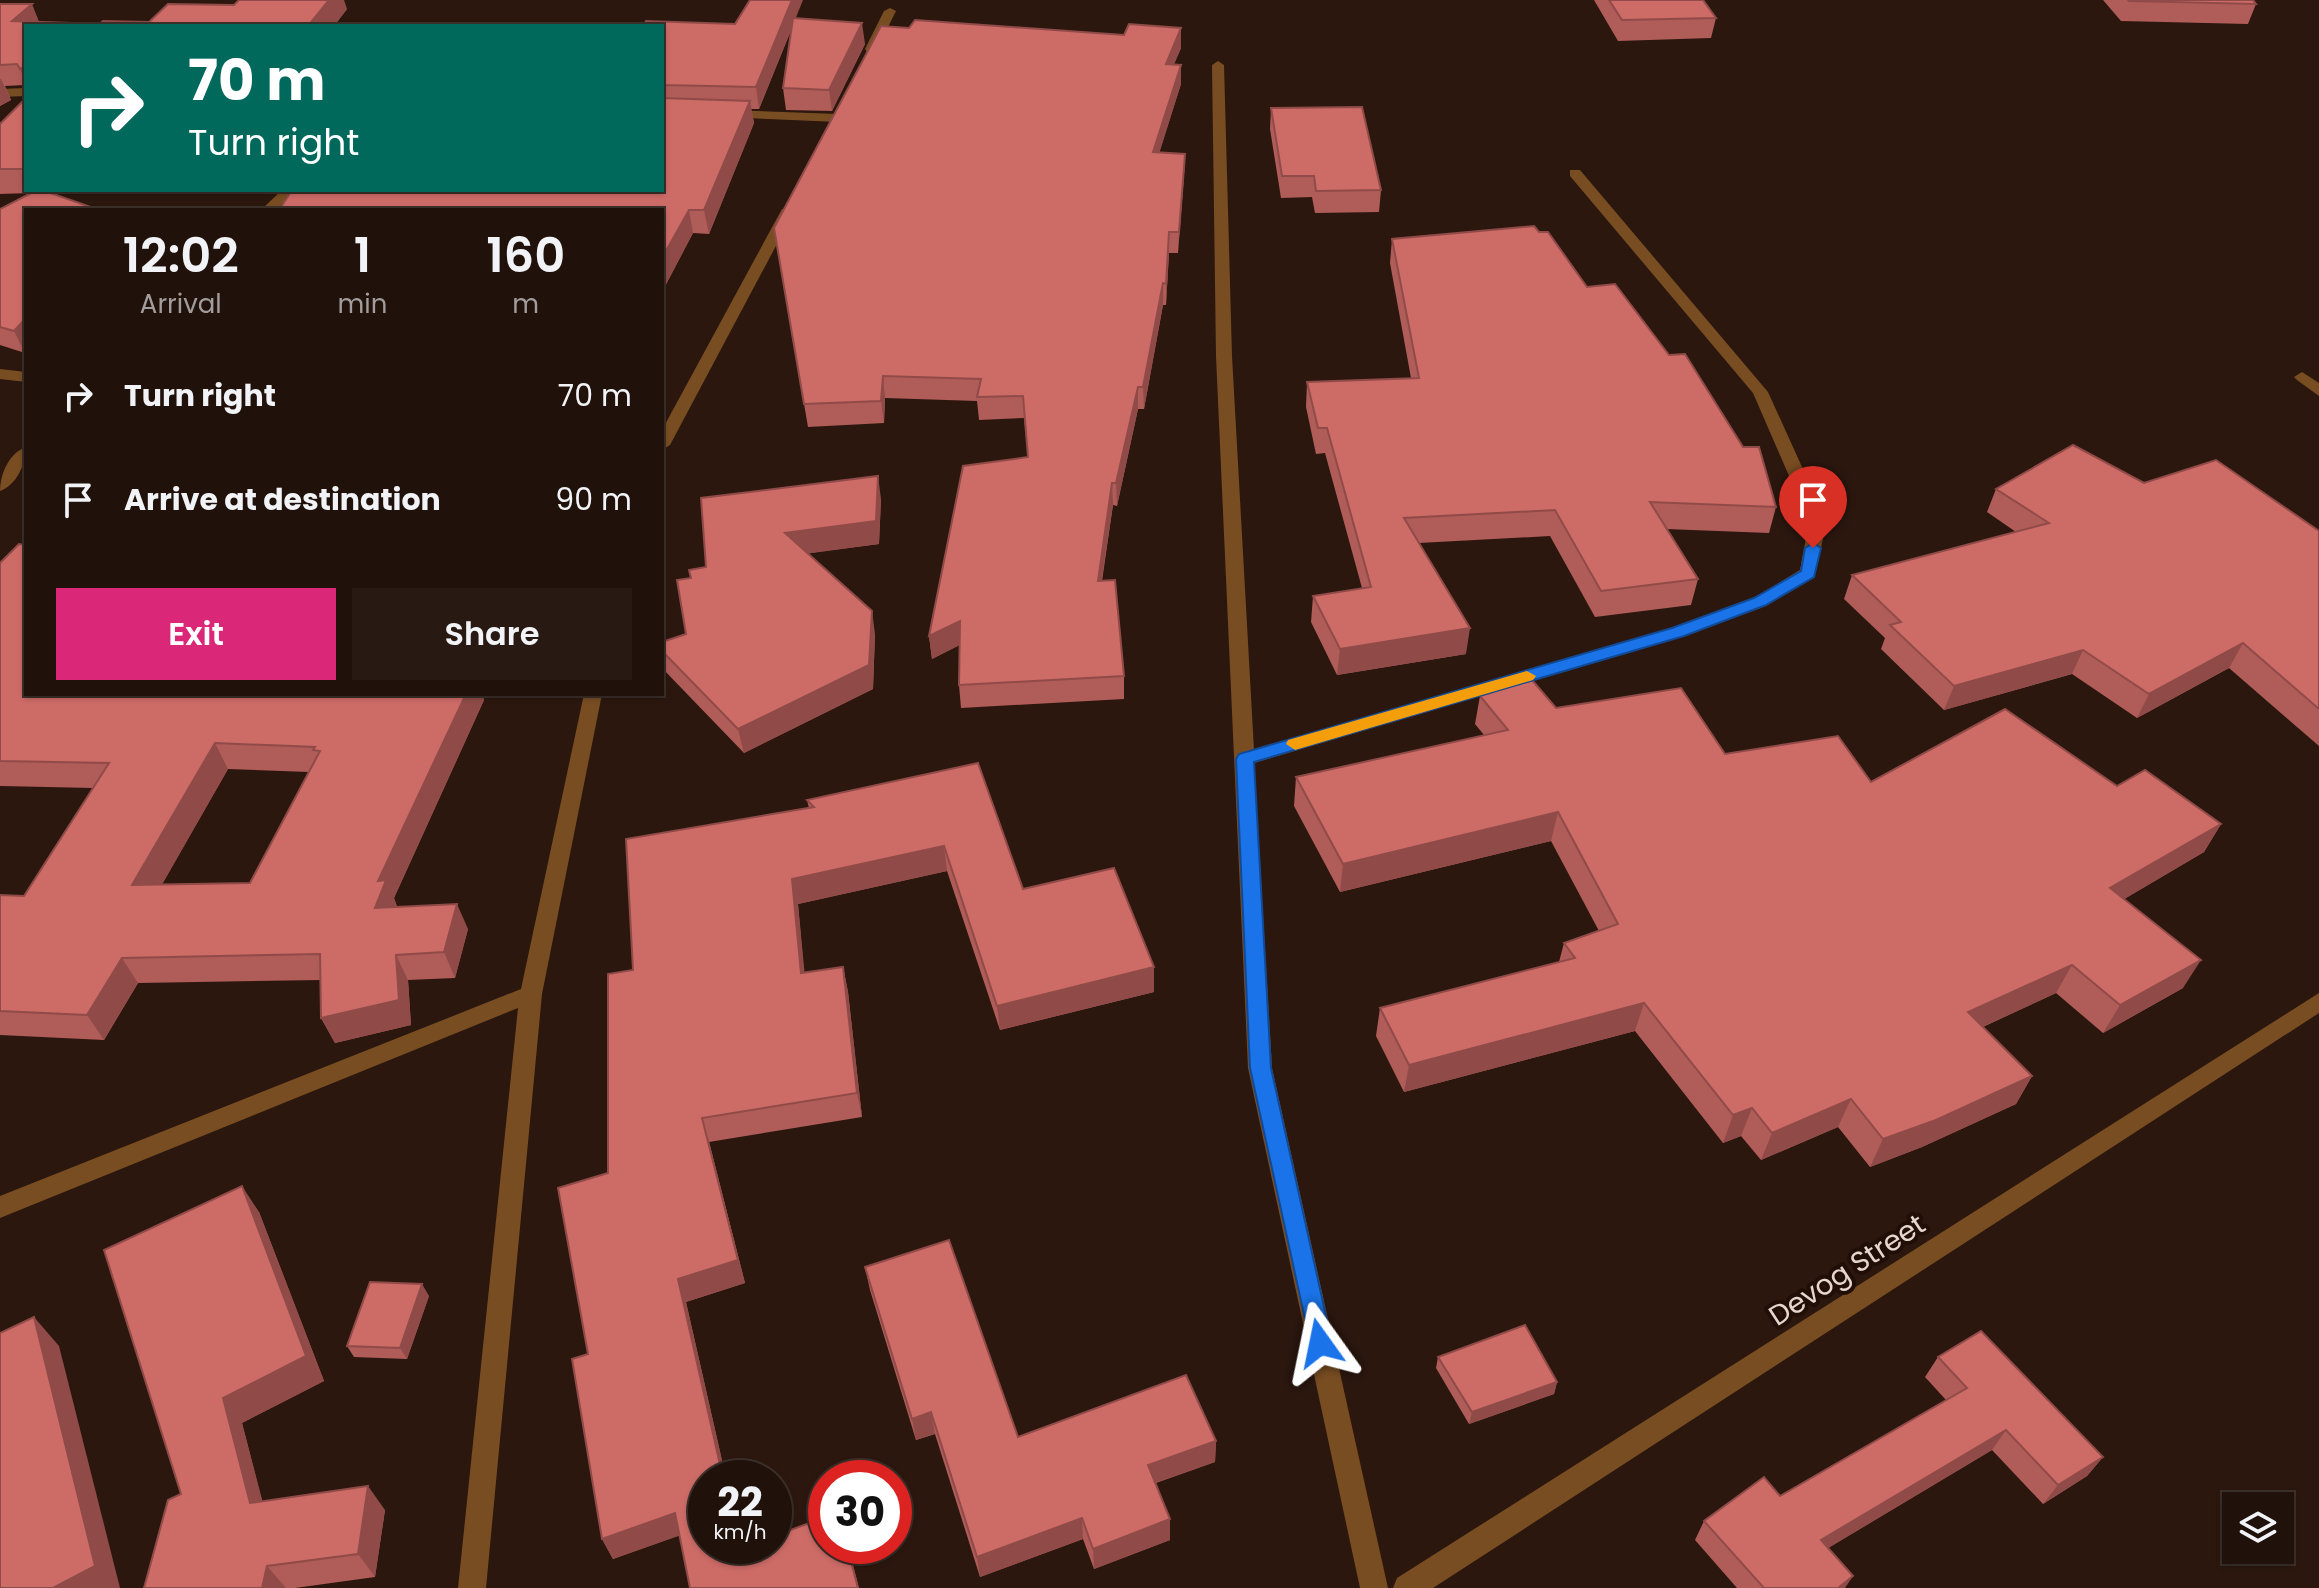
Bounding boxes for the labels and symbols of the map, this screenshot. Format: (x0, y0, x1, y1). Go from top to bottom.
pin (1779, 466, 1847, 548)
street label: Devog Street (1761, 1205, 1933, 1335)
position arrow (1278, 1301, 1362, 1385)
speed limit sign: 30 (808, 1460, 912, 1564)

